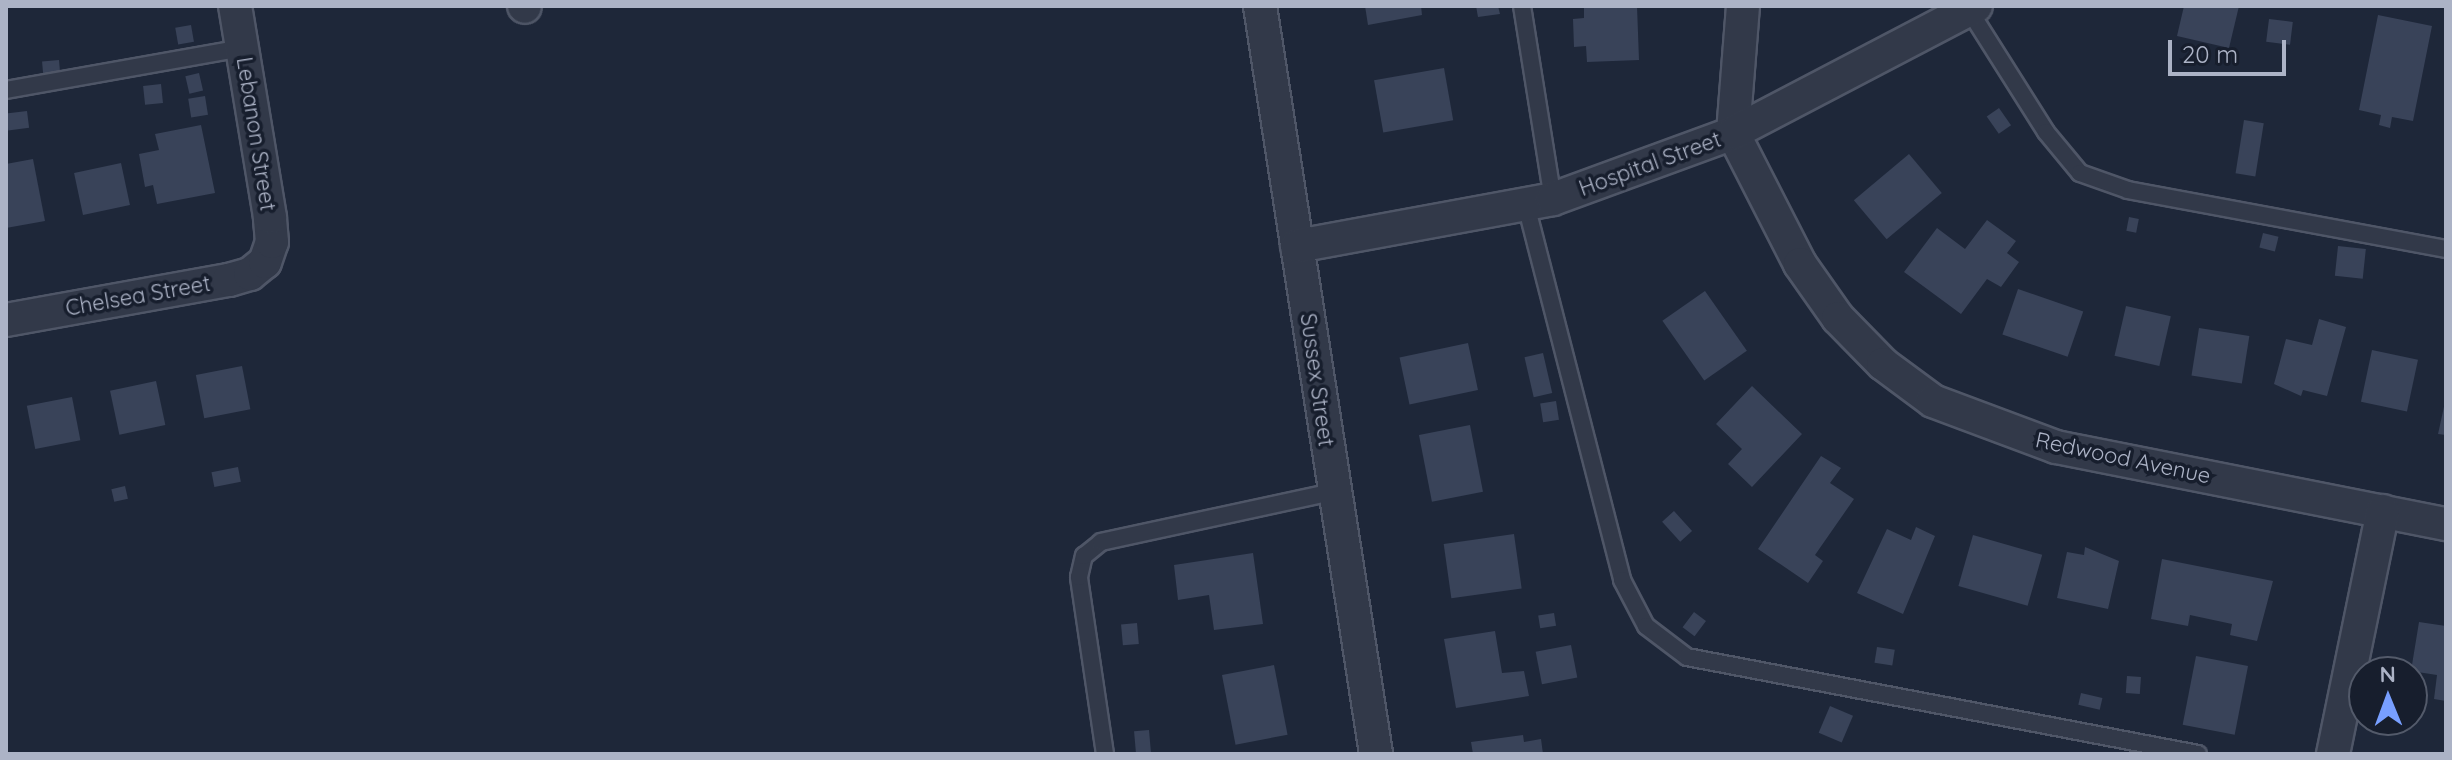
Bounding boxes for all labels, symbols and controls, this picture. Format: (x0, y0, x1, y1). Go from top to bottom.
scale bar (2172, 24, 2290, 74)
text: 20 m (2182, 39, 2238, 69)
street label: Lebanon Street (231, 55, 281, 213)
street label: Hospital Street (1575, 126, 1725, 202)
street label: Chelsea Street (63, 270, 213, 322)
street label: Sussex Street (1295, 312, 1339, 448)
street label: Redwood Avenue (2033, 427, 2213, 489)
north arrow (2348, 656, 2428, 736)
text: N (2379, 660, 2396, 688)

